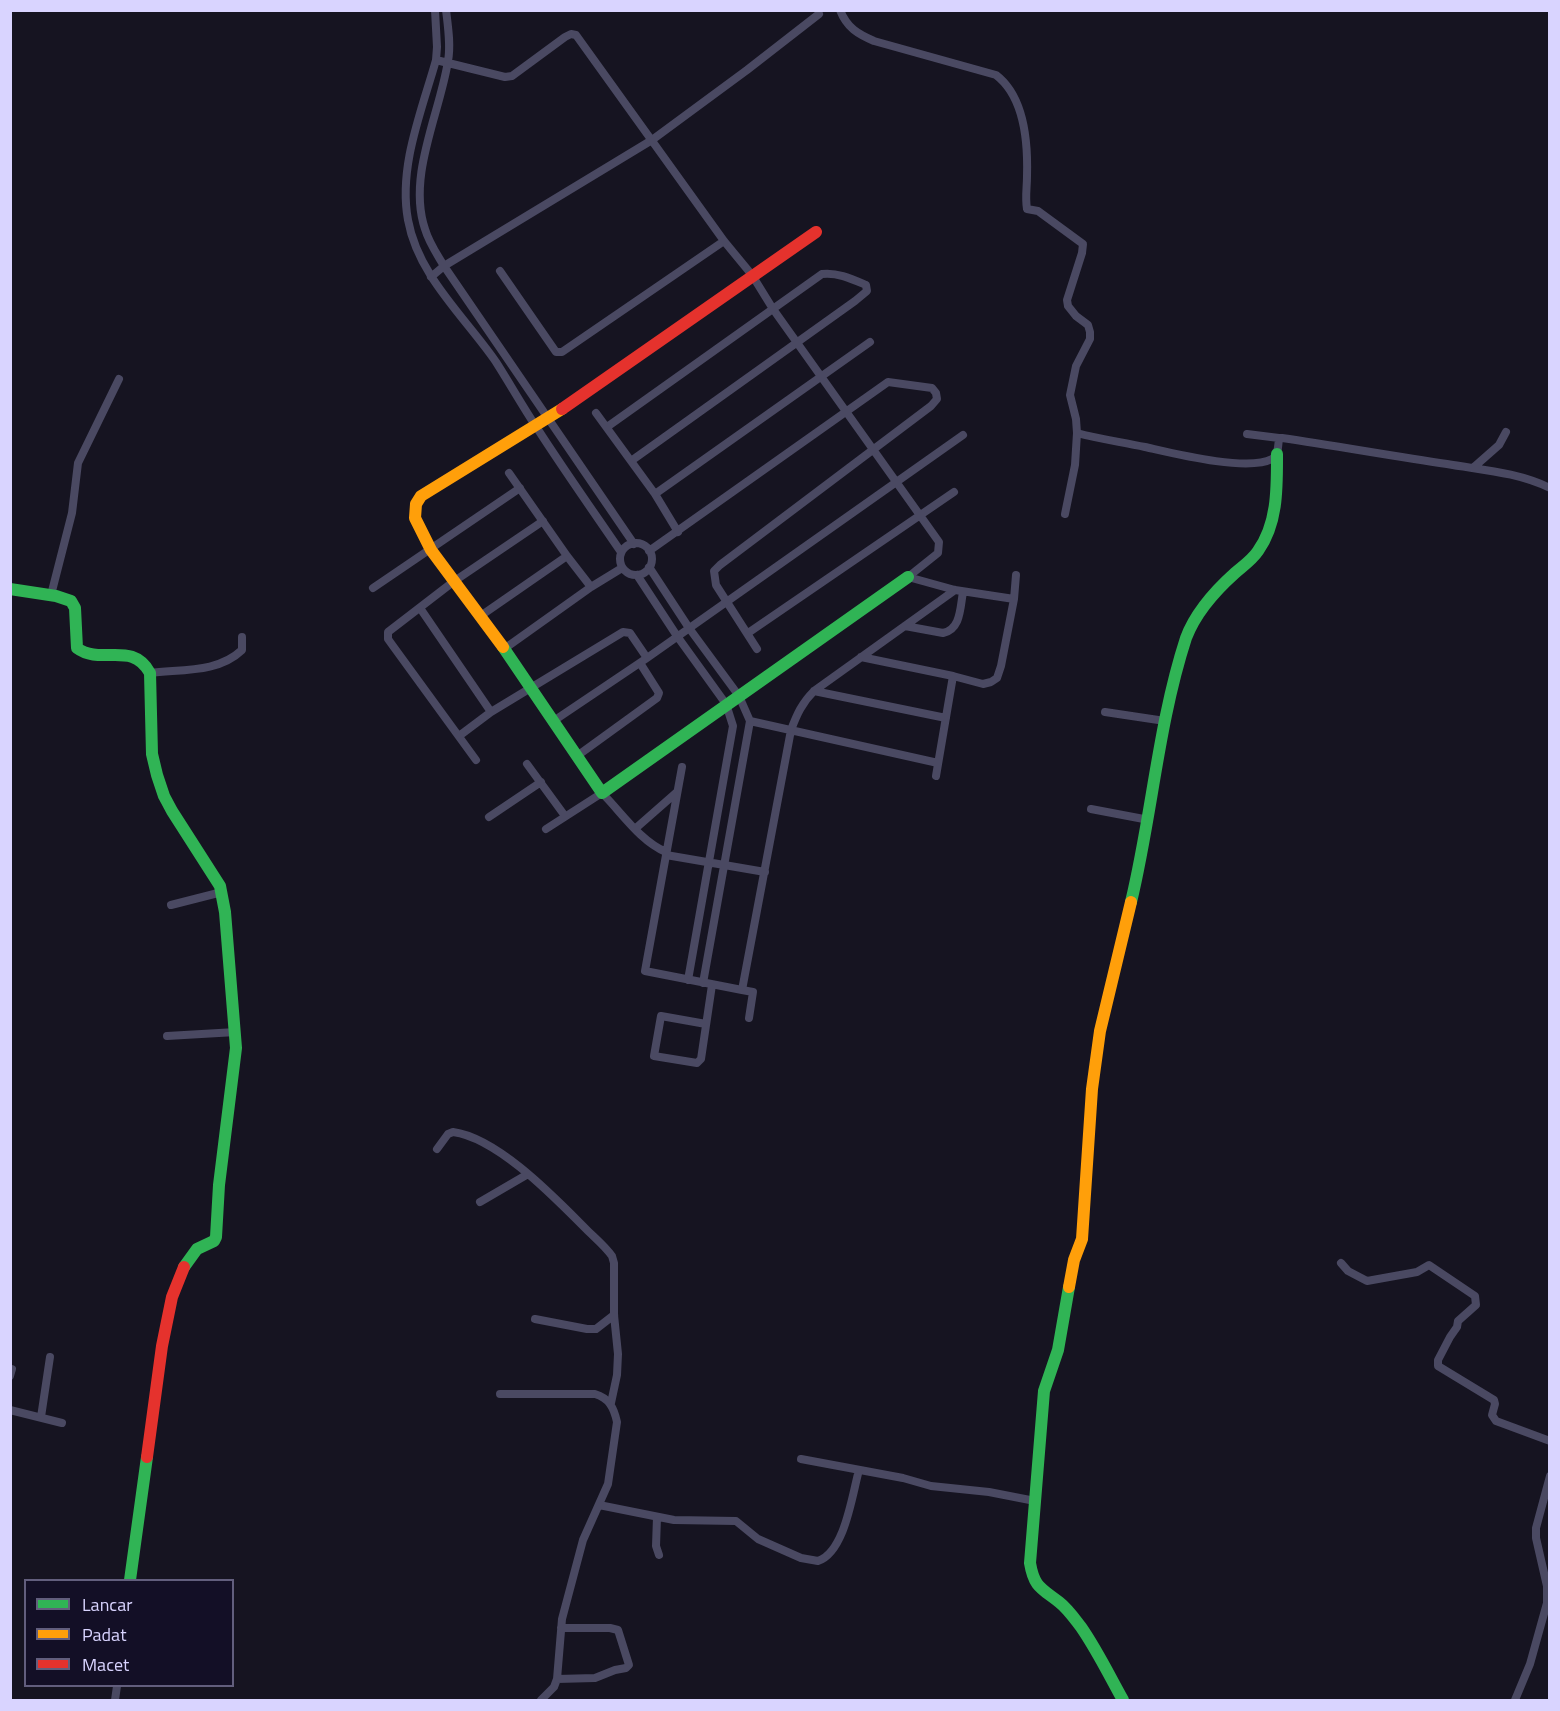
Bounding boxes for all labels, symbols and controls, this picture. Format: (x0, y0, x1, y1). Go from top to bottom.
legend (24, 1579, 234, 1687)
text: Lancar (82, 1591, 132, 1618)
text: Padat (82, 1621, 126, 1648)
text: Macet (82, 1651, 129, 1678)

